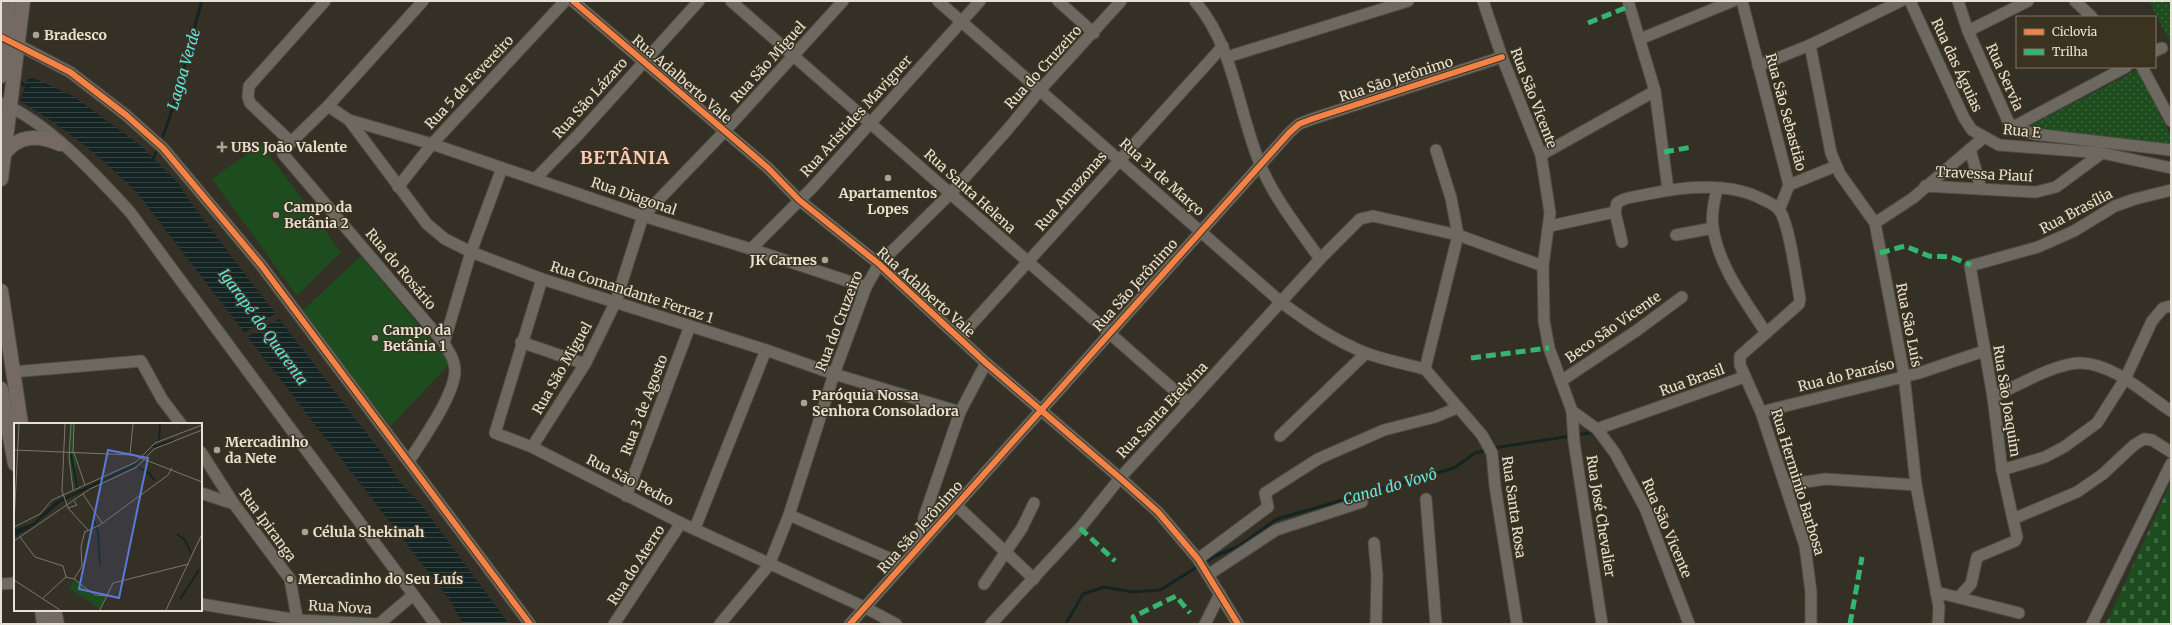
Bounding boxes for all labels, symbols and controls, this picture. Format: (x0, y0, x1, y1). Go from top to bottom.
street label: Rua das Águias (1927, 15, 1987, 115)
legend (2016, 16, 2156, 68)
street label: Rua São Miguel (727, 17, 810, 107)
street label: Rua do Cruzeiro (1001, 21, 1085, 113)
text: Ciclovia (2052, 24, 2098, 39)
place label: Bradesco (44, 26, 107, 44)
water label: Lagoa Verde (163, 26, 204, 112)
marker: Bradesco (31, 30, 41, 40)
street label: Rua 5 de Fevereiro (421, 31, 517, 133)
street label: Rua Adalberto Vale (628, 31, 736, 127)
street label: Rua Servia (1982, 41, 2028, 114)
text: Trilha (2052, 44, 2088, 59)
street label: Rua São Vicente (1507, 45, 1561, 151)
street label: Rua Aristides Mavigner (796, 51, 916, 181)
street label: Rua São Sebastião (1762, 51, 1810, 173)
street label: Rua São Jerônimo (1337, 52, 1455, 106)
street label: Rua São Lázaro (549, 54, 631, 142)
street label: Rua E (2002, 120, 2042, 142)
street label: Rua 31 de Março (1116, 134, 1208, 220)
place label: UBS João Valente (231, 138, 347, 156)
marker: UBS João Valente (216, 141, 228, 153)
street label: Rua Santa Helena (920, 145, 1020, 237)
district label: BETÂNIA (580, 146, 670, 169)
street label: Rua Amazonas (1031, 147, 1111, 235)
street label: Travessa Piauí (1935, 162, 2033, 186)
street label: Rua Diagonal (589, 173, 680, 219)
marker: Apartamentos Lopes (883, 173, 893, 183)
place label: Apartamentos Lopes (838, 184, 937, 218)
street label: Rua Brasília (2037, 184, 2116, 238)
place label: Campo da Betânia 2 (284, 198, 352, 232)
marker: Campo da Betânia 2 (271, 210, 281, 220)
street label: Rua do Rosário (362, 225, 440, 313)
street label: Rua São Jerônimo (1089, 235, 1181, 335)
street label: Rua Adalberto Vale (873, 243, 979, 341)
place label: JK Carnes (749, 251, 817, 269)
marker: JK Carnes (820, 255, 830, 265)
street label: Rua Comandante Ferraz 1 (548, 257, 716, 327)
water label: Igarapé do Quarenta (215, 265, 312, 389)
street label: Rua do Cruzeiro (811, 268, 867, 374)
street label: Rua São Luís (1892, 281, 1926, 369)
street label: Beco São Vicente (1562, 287, 1664, 367)
street label: Rua São Miguel (528, 318, 596, 417)
place label: Campo da Betânia 1 (383, 321, 451, 355)
marker: Campo da Betânia 1 (370, 333, 380, 343)
street label: Rua São Joaquim (1989, 344, 2025, 458)
street label: Rua 3 de Agosto (617, 352, 671, 458)
street label: Rua do Paraíso (1796, 354, 1896, 396)
street label: Rua Santa Etelvina (1113, 358, 1212, 462)
street label: Rua Brasil (1657, 360, 1728, 400)
place label: Paróquia Nossa Senhora Consoladora (812, 386, 959, 420)
marker: Paróquia Nossa Senhora Consoladora (799, 398, 809, 408)
street label: Rua Herminio Barbosa (1767, 407, 1829, 558)
inset map (14, 423, 202, 611)
place label: Mercadinho da Nete (225, 433, 308, 467)
marker: Mercadinho da Nete (212, 445, 222, 455)
street label: Rua São Pedro (583, 450, 677, 510)
street label: Rua José Chevalier (1582, 454, 1620, 578)
street label: Rua Santa Rosa (1498, 455, 1530, 560)
water label: Canal do Vovô (1341, 464, 1439, 509)
street label: Rua São Vicente (1638, 476, 1696, 580)
street label: Rua São Jerônimo (874, 477, 966, 577)
street label: Rua Ipiranga (236, 485, 301, 565)
street label: Rua do Aterro (603, 522, 669, 608)
place label: Célula Shekinah (313, 523, 425, 541)
marker: Célula Shekinah (300, 527, 310, 537)
place label: Mercadinho do Seu Luís (298, 570, 463, 588)
marker: Mercadinho do Seu Luís (285, 574, 295, 584)
street label: Rua Nova (308, 596, 373, 618)

